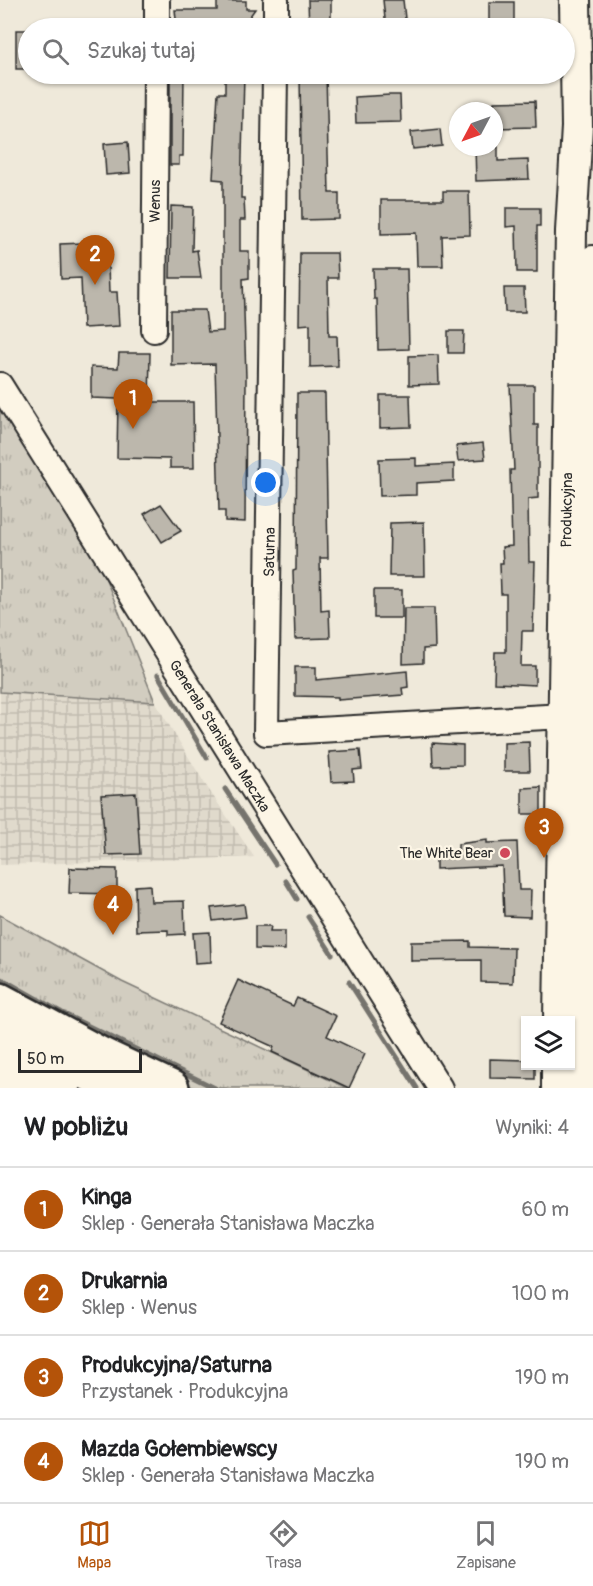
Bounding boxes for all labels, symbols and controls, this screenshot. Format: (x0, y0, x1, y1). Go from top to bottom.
search box (18, 18, 575, 84)
icon: search (39, 35, 72, 68)
text: Szukaj tutaj (87, 37, 196, 65)
north arrow (449, 102, 503, 156)
street label: Wenus (145, 179, 165, 222)
pin: 2 (76, 236, 115, 285)
pin: 1 (114, 380, 152, 429)
your location (251, 468, 280, 497)
street label: Produkcyjna (557, 472, 577, 548)
street label: Saturna (260, 527, 280, 577)
street label: Generała Stanisława Maczka (165, 656, 274, 816)
pin: 3 (524, 808, 564, 858)
place label: The White Bear (399, 844, 494, 863)
marker: The White Bear (498, 846, 512, 860)
pin: 4 (94, 886, 132, 935)
map controls (521, 1016, 575, 1070)
button: layers (521, 1016, 575, 1070)
scale bar (18, 1046, 142, 1074)
text: 50 m (27, 1049, 64, 1069)
text: W pobliżu (24, 1111, 128, 1143)
text: Wyniki: 4 (495, 1115, 569, 1140)
text: Kinga (81, 1183, 132, 1211)
text: 1 (40, 1197, 47, 1222)
text: 60 m (522, 1197, 569, 1222)
text: Sklep · Generała Stanisława Maczka (81, 1211, 375, 1236)
text: Drukarnia (81, 1267, 168, 1295)
text: 2 (38, 1281, 49, 1306)
text: 100 m (512, 1281, 569, 1306)
text: Sklep · Wenus (81, 1295, 197, 1320)
text: Produkcyjna/Saturna (81, 1351, 272, 1379)
text: 3 (38, 1365, 49, 1390)
text: 190 m (515, 1365, 569, 1390)
text: Przystanek · Produkcyjna (81, 1379, 288, 1404)
text: Mazda Gołembiewscy (81, 1435, 277, 1463)
text: 4 (38, 1449, 49, 1474)
text: 190 m (515, 1449, 569, 1474)
text: Sklep · Generała Stanisława Maczka (81, 1463, 375, 1488)
tab: Mapa (77, 1517, 111, 1573)
tab: Trasa (265, 1517, 302, 1573)
tab: Zapisane (456, 1517, 516, 1573)

